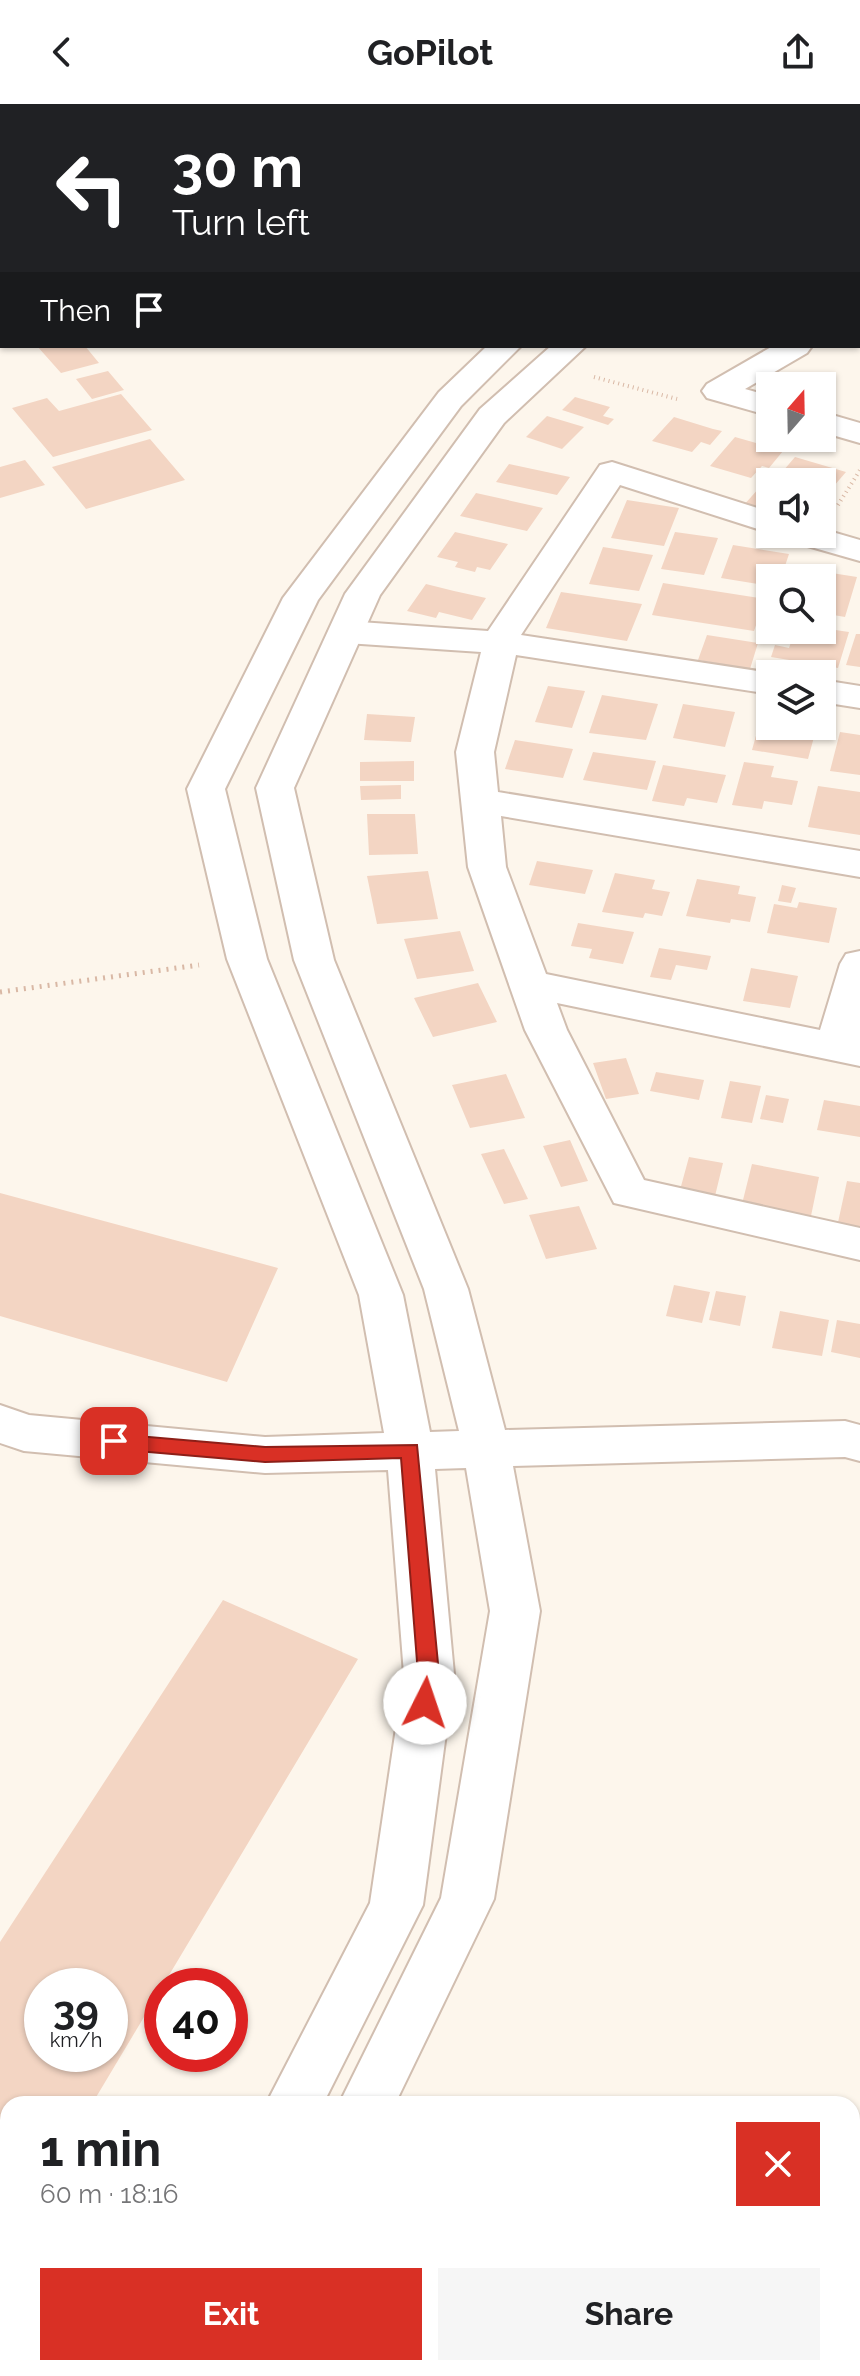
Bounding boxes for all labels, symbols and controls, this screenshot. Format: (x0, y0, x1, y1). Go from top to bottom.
icon: back (40, 30, 84, 74)
icon: share (776, 30, 820, 74)
text: GoPilot (367, 31, 493, 73)
text: 30 m (172, 134, 303, 200)
icon: left (40, 136, 144, 240)
text: Turn left (172, 201, 310, 243)
icon: arrive (127, 288, 171, 332)
text: Then (40, 293, 111, 328)
north arrow (756, 372, 836, 452)
map controls (756, 372, 836, 740)
button: sound (756, 468, 836, 548)
button: search (756, 564, 836, 644)
button: layers (756, 660, 836, 740)
pin (80, 1407, 148, 1475)
icon: arrive (92, 1419, 136, 1463)
position arrow (383, 1661, 467, 1745)
speed limit sign: 40 (144, 1968, 248, 2072)
text: 39 (53, 1986, 99, 2033)
text: km/h (50, 2028, 102, 2052)
text: 1 min (40, 2121, 161, 2177)
button: close (736, 2122, 820, 2206)
text: 60 m · 18:16 (40, 2179, 179, 2209)
button: Exit (40, 2268, 422, 2360)
button: Share (438, 2268, 820, 2360)

